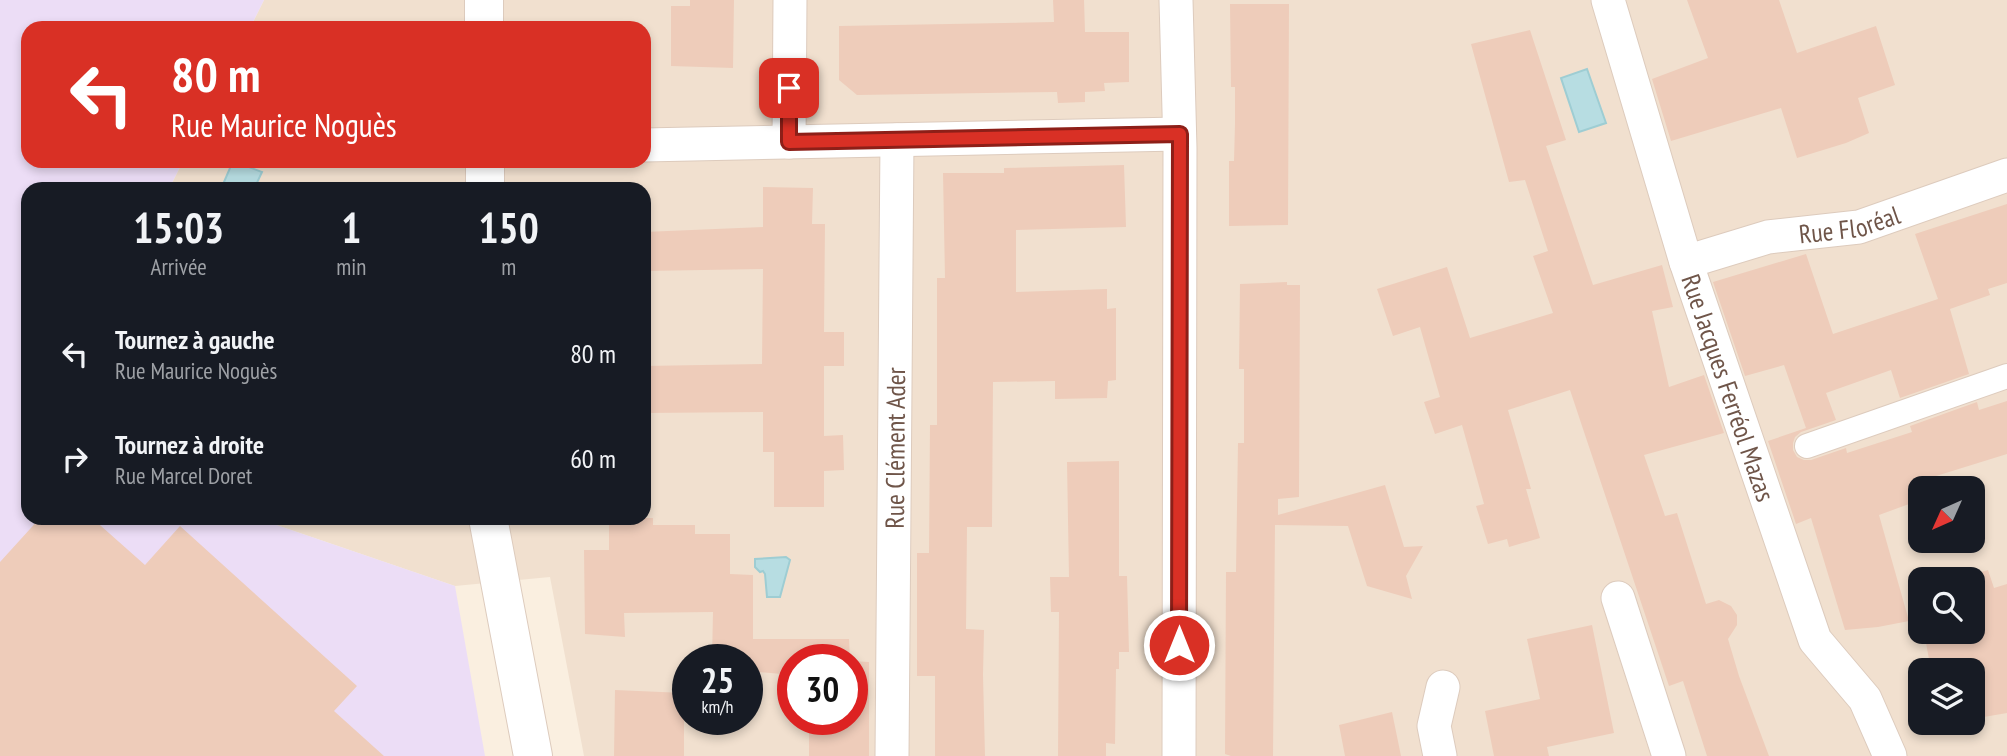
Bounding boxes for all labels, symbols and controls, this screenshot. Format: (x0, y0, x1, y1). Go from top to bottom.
text: 80 m (171, 42, 260, 106)
icon: left (56, 49, 147, 140)
pin (759, 58, 819, 118)
icon: arrive (770, 69, 808, 107)
text: Rue Maurice Noguès (171, 104, 397, 146)
street label: Rue Floréal (1797, 198, 1904, 250)
text: 15:03 (133, 200, 224, 255)
text: 1 (341, 200, 361, 255)
text: 150 (479, 200, 539, 255)
text: Arrivée (151, 252, 207, 281)
text: min (336, 252, 366, 281)
text: m (501, 252, 516, 281)
street label: Rue Jacques Ferréol Mazas (1675, 270, 1783, 505)
text: Tournez à gauche (115, 323, 275, 356)
icon: left (56, 335, 94, 373)
text: 80 m (570, 337, 616, 370)
text: Rue Maurice Noguès (115, 356, 277, 385)
street label: Rue Clément Ader (877, 367, 912, 529)
text: Tournez à droite (115, 428, 264, 461)
icon: right (56, 440, 94, 478)
text: 60 m (570, 442, 616, 475)
text: Rue Marcel Doret (115, 461, 252, 490)
north arrow (1908, 476, 1984, 553)
map controls (1908, 476, 1985, 735)
button: search (1908, 567, 1985, 644)
position arrow (1142, 608, 1216, 682)
speed limit sign: 30 (777, 644, 868, 735)
text: 25 (701, 657, 734, 703)
button: layers (1908, 658, 1985, 735)
text: km/h (702, 695, 733, 718)

